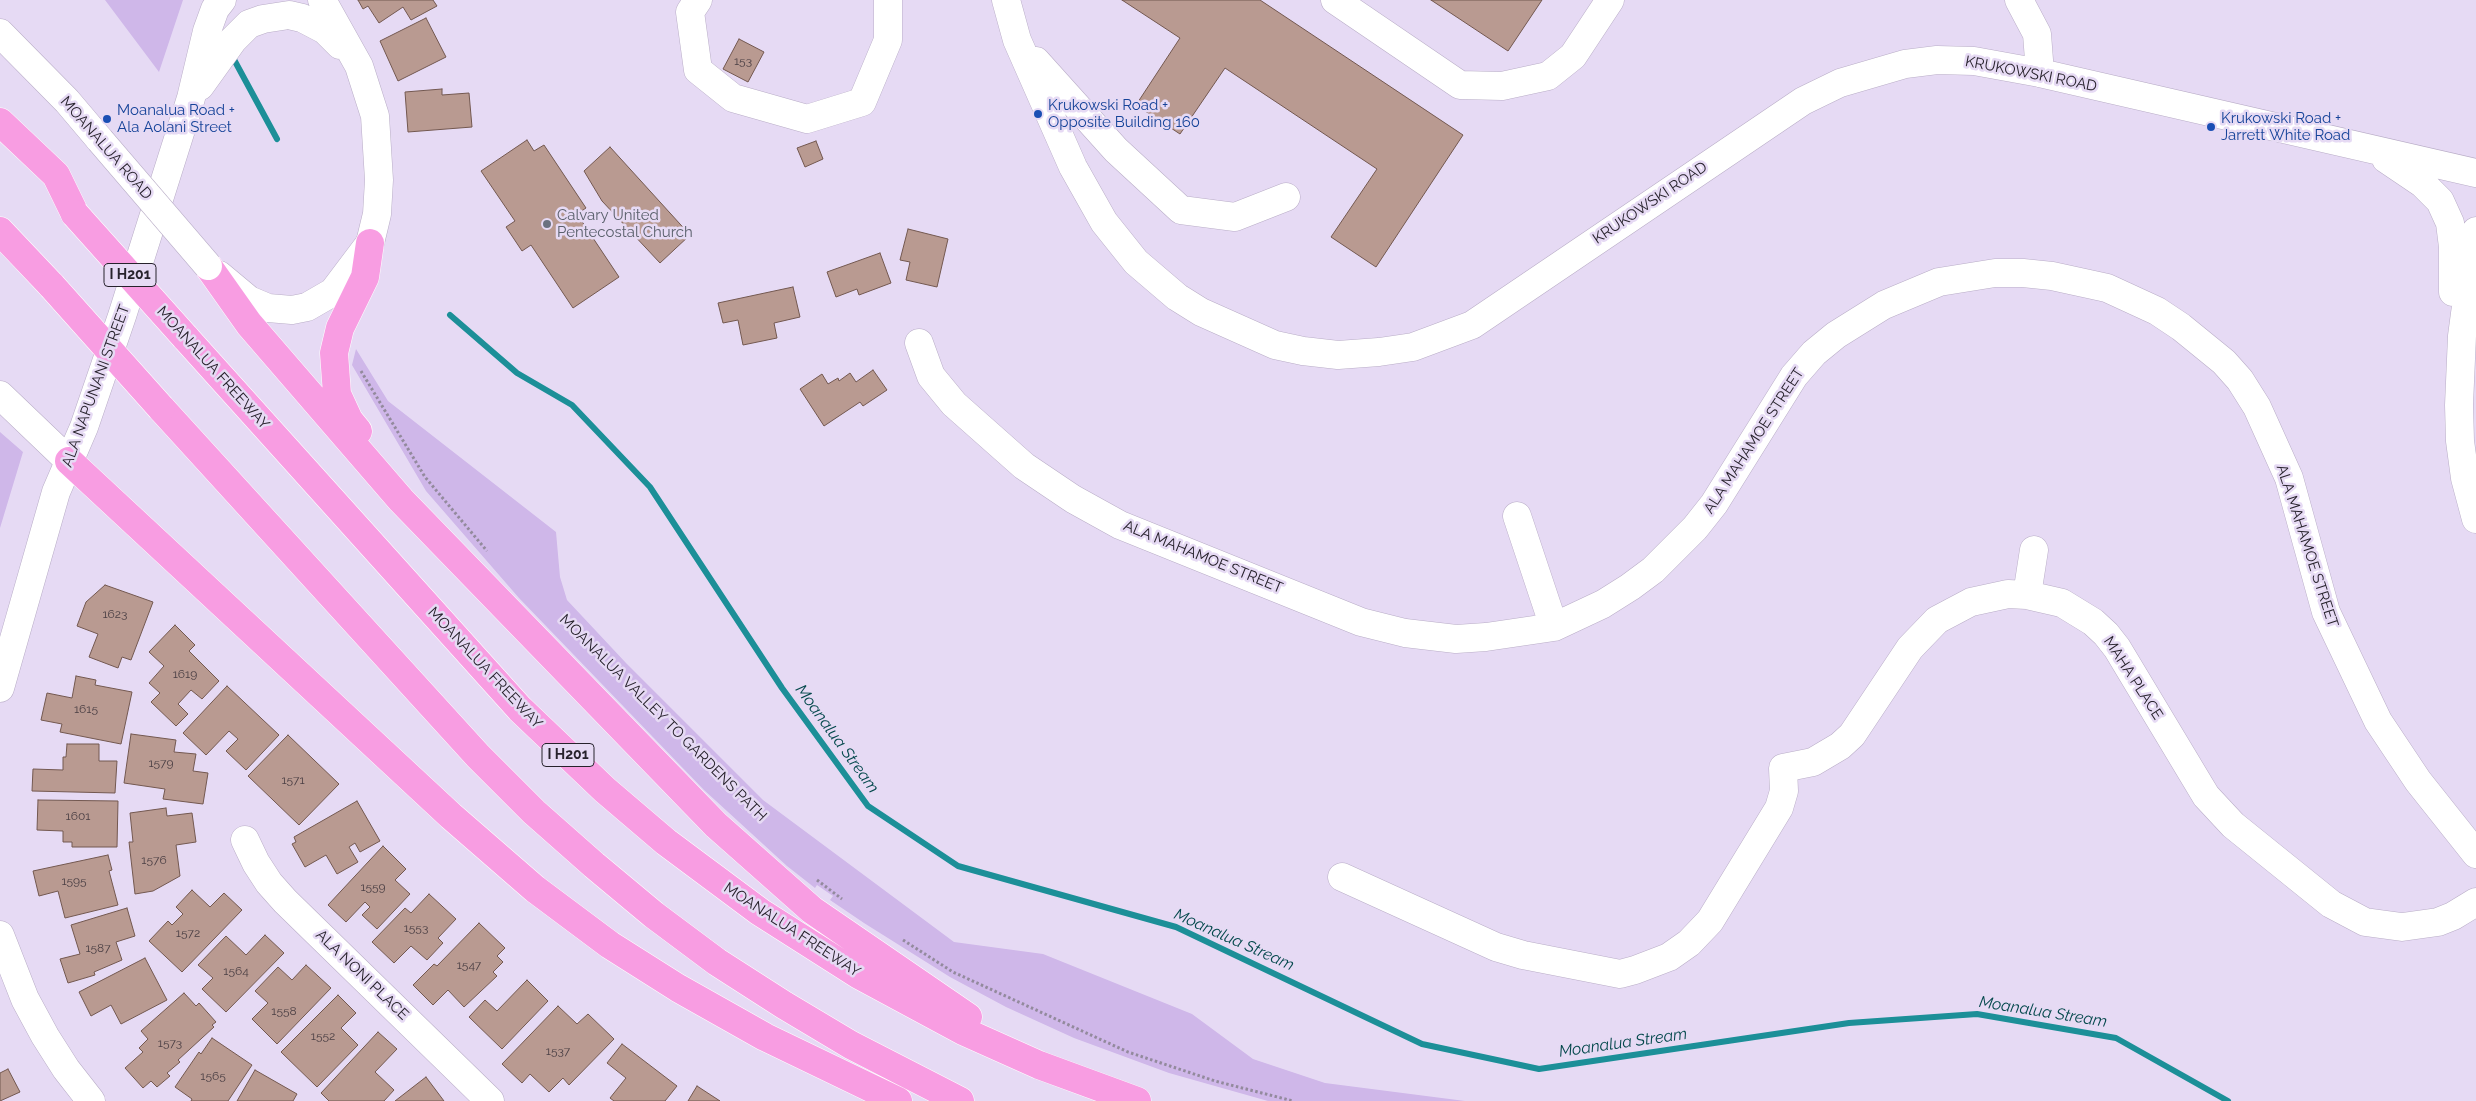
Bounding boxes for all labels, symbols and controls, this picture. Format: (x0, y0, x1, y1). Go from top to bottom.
street label: KRUKOWSKI ROAD (1964, 52, 2098, 96)
house number: 153 (734, 54, 752, 68)
street label: MOANALUA ROAD (56, 93, 156, 203)
place label: Krukowski Road + Opposite Building 160 (1048, 96, 1200, 131)
place label: Moanalua Road + Ala Aolani Street (117, 101, 235, 136)
marker: Krukowski Road + Opposite Building 160 (1032, 108, 1044, 120)
place label: Krukowski Road + Jarrett White Road (2221, 109, 2350, 144)
marker: Moanalua Road + Ala Aolani Street (101, 113, 113, 125)
marker: Krukowski Road + Jarrett White Road (2205, 121, 2217, 133)
street label: KRUKOWSKI ROAD (1589, 158, 1711, 248)
place label: Calvary United Pentecostal Church (557, 206, 693, 241)
marker: Calvary United Pentecostal Church (541, 218, 553, 230)
road number: I H201 (104, 264, 156, 286)
street label: ALA NAPUNANI STREET (58, 302, 134, 470)
street label: MOANALUA FREEWAY (153, 303, 273, 433)
street label: ALA MAHAMOE STREET (1700, 365, 1808, 517)
street label: ALA MAHAMOE STREET (2272, 462, 2342, 630)
street label: ALA MAHAMOE STREET (1121, 517, 1285, 597)
street label: MOANALUA FREEWAY (424, 604, 546, 732)
house number: 1623 (102, 607, 128, 621)
street label: MOANALUA VALLEY TO GARDENS PATH (556, 611, 770, 825)
street label: MAHA PLACE (2099, 633, 2167, 723)
house number: 1619 (173, 667, 197, 681)
water label: Moanalua Stream (791, 681, 883, 797)
house number: 1615 (74, 702, 98, 716)
road number: I H201 (542, 744, 594, 766)
house number: 1579 (148, 756, 174, 770)
house number: 1571 (281, 773, 305, 787)
house number: 1601 (66, 809, 90, 823)
house number: 1576 (141, 853, 167, 867)
house number: 1595 (61, 874, 87, 888)
street label: MOANALUA FREEWAY (720, 879, 864, 981)
house number: 1559 (360, 880, 386, 894)
water label: Moanalua Stream (1171, 905, 1297, 975)
house number: 1553 (404, 921, 428, 935)
house number: 1572 (176, 926, 200, 940)
street label: ALA NONI PLACE (312, 926, 412, 1024)
house number: 1587 (85, 941, 111, 955)
house number: 1547 (457, 958, 481, 972)
house number: 1564 (223, 964, 249, 978)
water label: Moanalua Stream (1978, 992, 2108, 1032)
house number: 1558 (271, 1004, 297, 1018)
water label: Moanalua Stream (1558, 1025, 1688, 1061)
house number: 1552 (311, 1029, 335, 1043)
house number: 1573 (158, 1036, 182, 1050)
house number: 1537 (546, 1044, 570, 1058)
house number: 1565 (200, 1069, 226, 1083)

